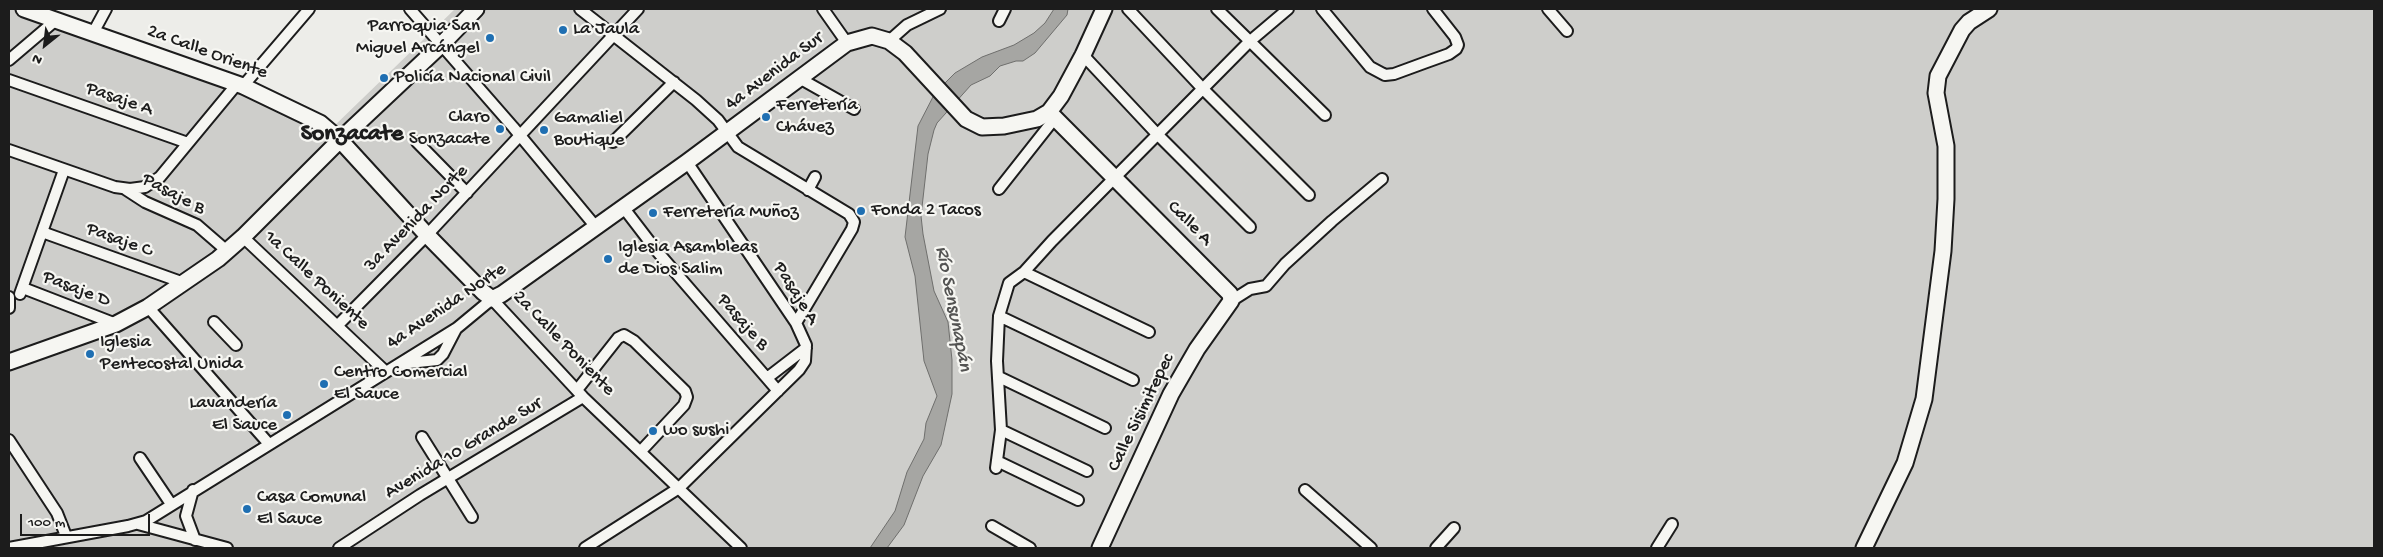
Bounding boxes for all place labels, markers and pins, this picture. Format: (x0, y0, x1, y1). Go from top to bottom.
place label: Parroquia San Miguel Arcángel (356, 16, 480, 60)
place label: La Jaula (573, 19, 639, 41)
marker: La Jaula (557, 24, 569, 36)
marker: Parroquia San Miguel Arcángel (484, 32, 496, 44)
place label: Policía Nacional Civil (394, 67, 551, 89)
marker: Policía Nacional Civil (378, 72, 390, 84)
place label: Ferretería Chávez (776, 95, 858, 139)
place label: Claro Sonzacate (409, 107, 490, 151)
place label: Gamaliel Boutique (554, 108, 624, 152)
marker: Ferretería Chávez (760, 111, 772, 123)
marker: Claro Sonzacate (494, 123, 506, 135)
marker: Gamaliel Boutique (538, 124, 550, 136)
place label: Fonda 2 Tacos (871, 200, 981, 222)
place label: Ferretería Muñoz (663, 202, 799, 224)
marker: Fonda 2 Tacos (855, 205, 867, 217)
marker: Ferretería Muñoz (647, 207, 659, 219)
place label: Iglesia Asambleas de Dios Salim (618, 237, 757, 281)
marker: Iglesia Asambleas de Dios Salim (602, 253, 614, 265)
place label: Iglesia Pentecostal Unida (100, 332, 243, 376)
marker: Iglesia Pentecostal Unida (84, 348, 96, 360)
place label: Centro Comercial El Sauce (334, 362, 467, 406)
marker: Centro Comercial El Sauce (318, 378, 330, 390)
place label: Lavandería El Sauce (189, 393, 277, 437)
marker: Lavandería El Sauce (281, 409, 293, 421)
place label: wo sushi (663, 420, 729, 442)
marker: wo sushi (647, 425, 659, 437)
place label: Casa Comunal El Sauce (257, 487, 366, 531)
marker: Casa Comunal El Sauce (241, 503, 253, 515)

